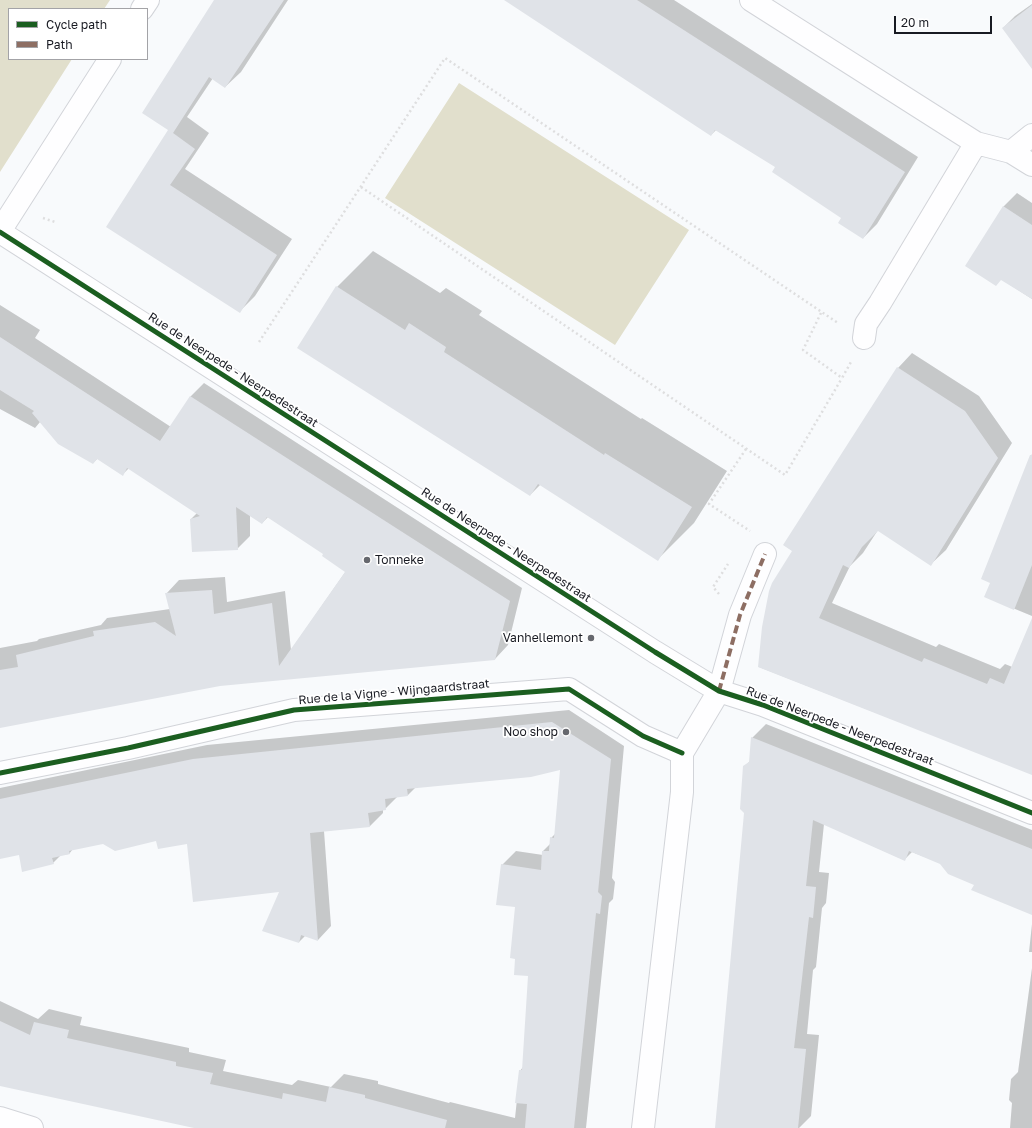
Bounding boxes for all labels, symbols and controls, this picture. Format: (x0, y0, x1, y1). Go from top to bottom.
legend (8, 8, 148, 60)
scale bar (896, 8, 994, 34)
text: 20 m (901, 15, 929, 30)
text: Cycle path (46, 17, 107, 32)
text: Path (46, 37, 73, 52)
street label: Rue de Neerpede - Neerpedestraat (145, 310, 321, 430)
street label: Rue de Neerpede - Neerpedestraat (418, 485, 594, 605)
place label: Tonneke (375, 553, 424, 567)
marker: Tonneke (362, 555, 372, 565)
place label: Vanhellemont (503, 631, 583, 645)
marker: Vanhellemont (586, 633, 596, 643)
street label: Rue de la Vigne - Wijngaardstraat (298, 676, 490, 708)
street label: Rue de Neerpede - Neerpedestraat (744, 683, 936, 769)
place label: Noo shop (503, 725, 558, 739)
marker: Noo shop (561, 727, 571, 737)

